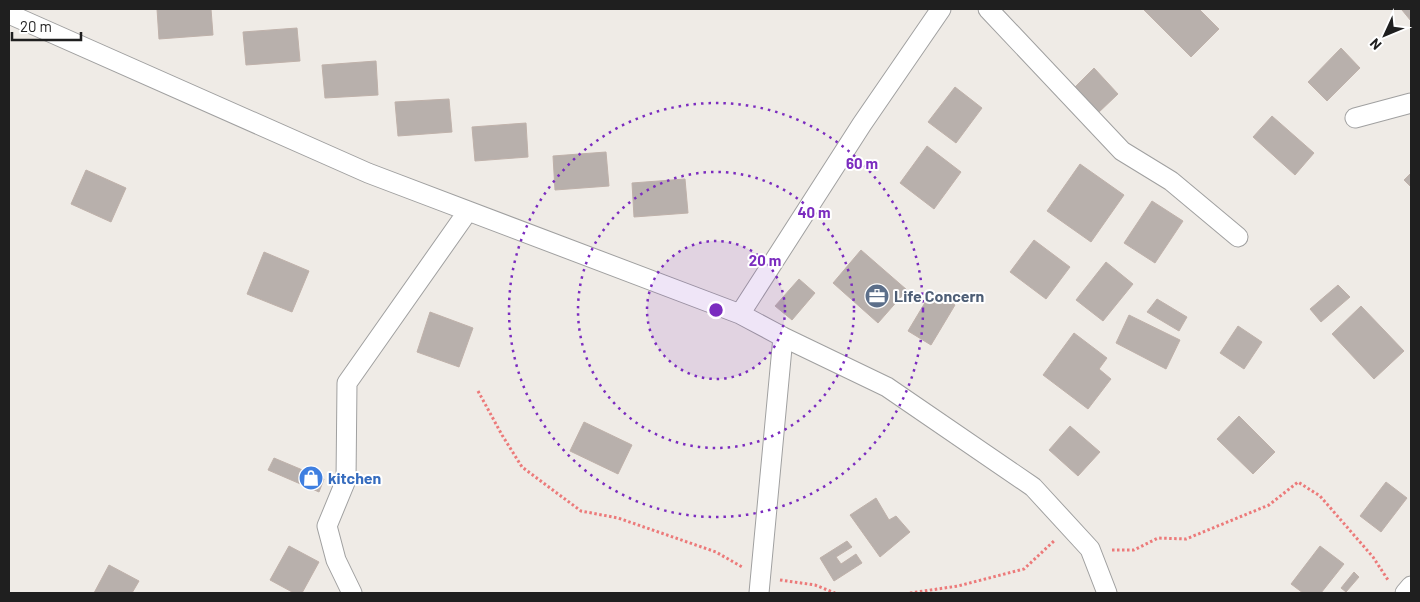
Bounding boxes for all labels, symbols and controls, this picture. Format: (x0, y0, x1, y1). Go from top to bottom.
scale bar (12, 10, 81, 42)
north arrow (1360, 10, 1410, 60)
text: 20 m (20, 17, 52, 35)
text: N (1366, 35, 1385, 54)
text: 60 m (846, 154, 878, 172)
text: 40 m (797, 203, 831, 221)
text: 20 m (749, 251, 781, 269)
office icon: Life Concern (864, 283, 890, 309)
place label: Life Concern (894, 286, 984, 305)
centre of rings (707, 301, 725, 319)
shop icon: kitchen (298, 465, 324, 491)
place label: kitchen (328, 468, 381, 487)

